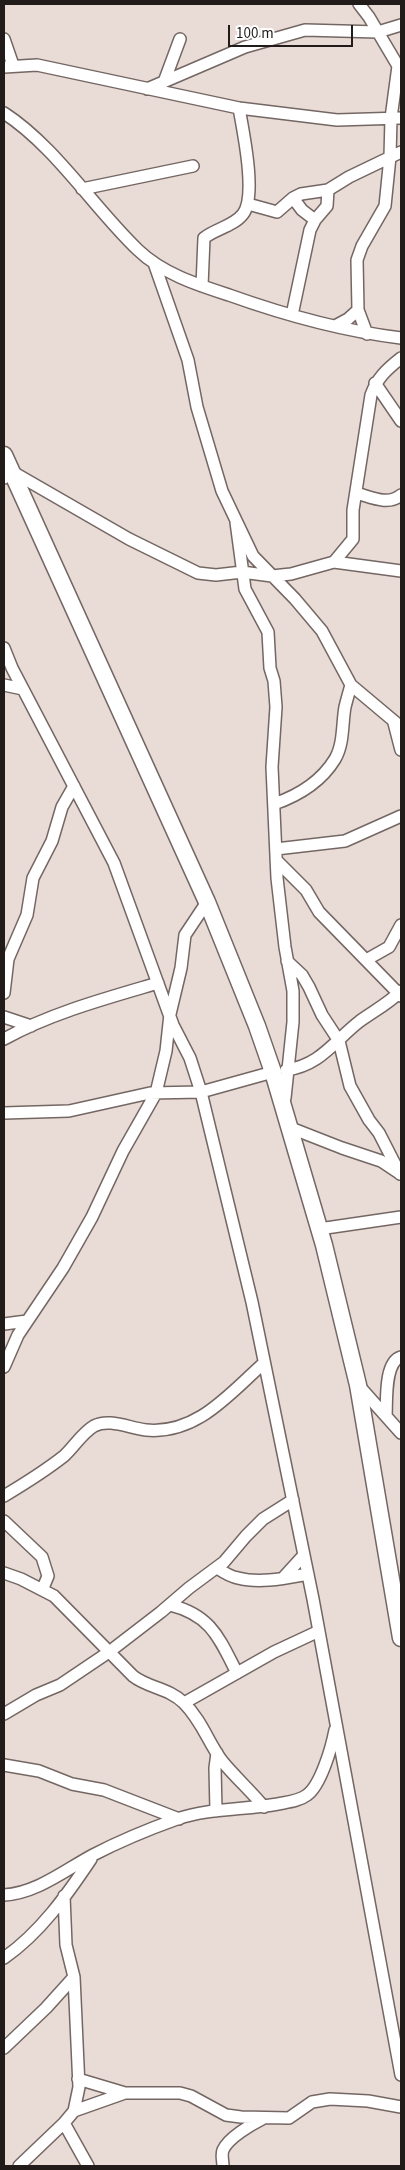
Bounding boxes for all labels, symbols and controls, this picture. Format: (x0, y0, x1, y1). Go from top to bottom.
scale bar (230, 15, 355, 47)
text: 100 m (236, 23, 274, 44)

